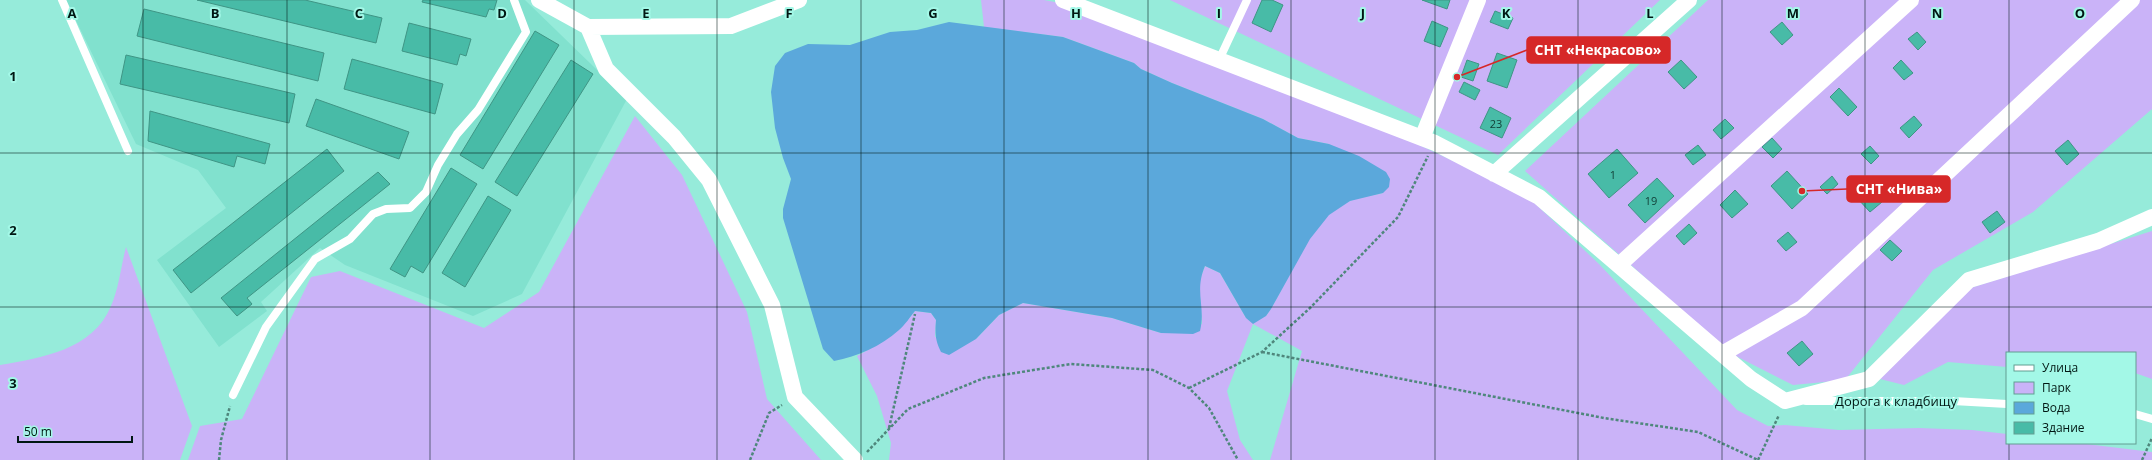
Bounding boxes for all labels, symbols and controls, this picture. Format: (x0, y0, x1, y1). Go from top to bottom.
text: A (68, 4, 77, 22)
text: B (211, 4, 220, 22)
text: C (355, 4, 363, 22)
text: D (497, 4, 507, 22)
text: E (642, 4, 650, 22)
text: F (785, 4, 793, 22)
text: G (928, 4, 938, 22)
text: H (1071, 4, 1081, 22)
text: I (1217, 4, 1221, 22)
text: J (1360, 4, 1365, 22)
text: K (1502, 4, 1511, 22)
text: L (1646, 4, 1654, 22)
text: M (1787, 4, 1799, 22)
text: N (1932, 4, 1942, 22)
text: O (2075, 4, 2085, 22)
callout: СНТ «Некрасово» (1527, 37, 1670, 63)
text: СНТ «Некрасово» (1535, 40, 1662, 59)
text: 1 (9, 67, 17, 85)
house number: 23 (1490, 116, 1502, 131)
house number: 1 (1610, 167, 1616, 182)
callout: СНТ «Нива» (1847, 176, 1950, 202)
text: СНТ «Нива» (1856, 179, 1943, 198)
house number: 19 (1645, 193, 1657, 208)
text: 2 (9, 221, 17, 239)
legend (2006, 352, 2136, 444)
text: Улица (2042, 359, 2078, 376)
text: 3 (9, 374, 17, 392)
text: Парк (2042, 379, 2072, 396)
street label: Дорога к кладбищу (1835, 392, 1957, 410)
text: Вода (2042, 399, 2071, 416)
scale bar (18, 418, 132, 444)
text: Здание (2042, 419, 2085, 436)
text: 50 m (24, 423, 52, 440)

